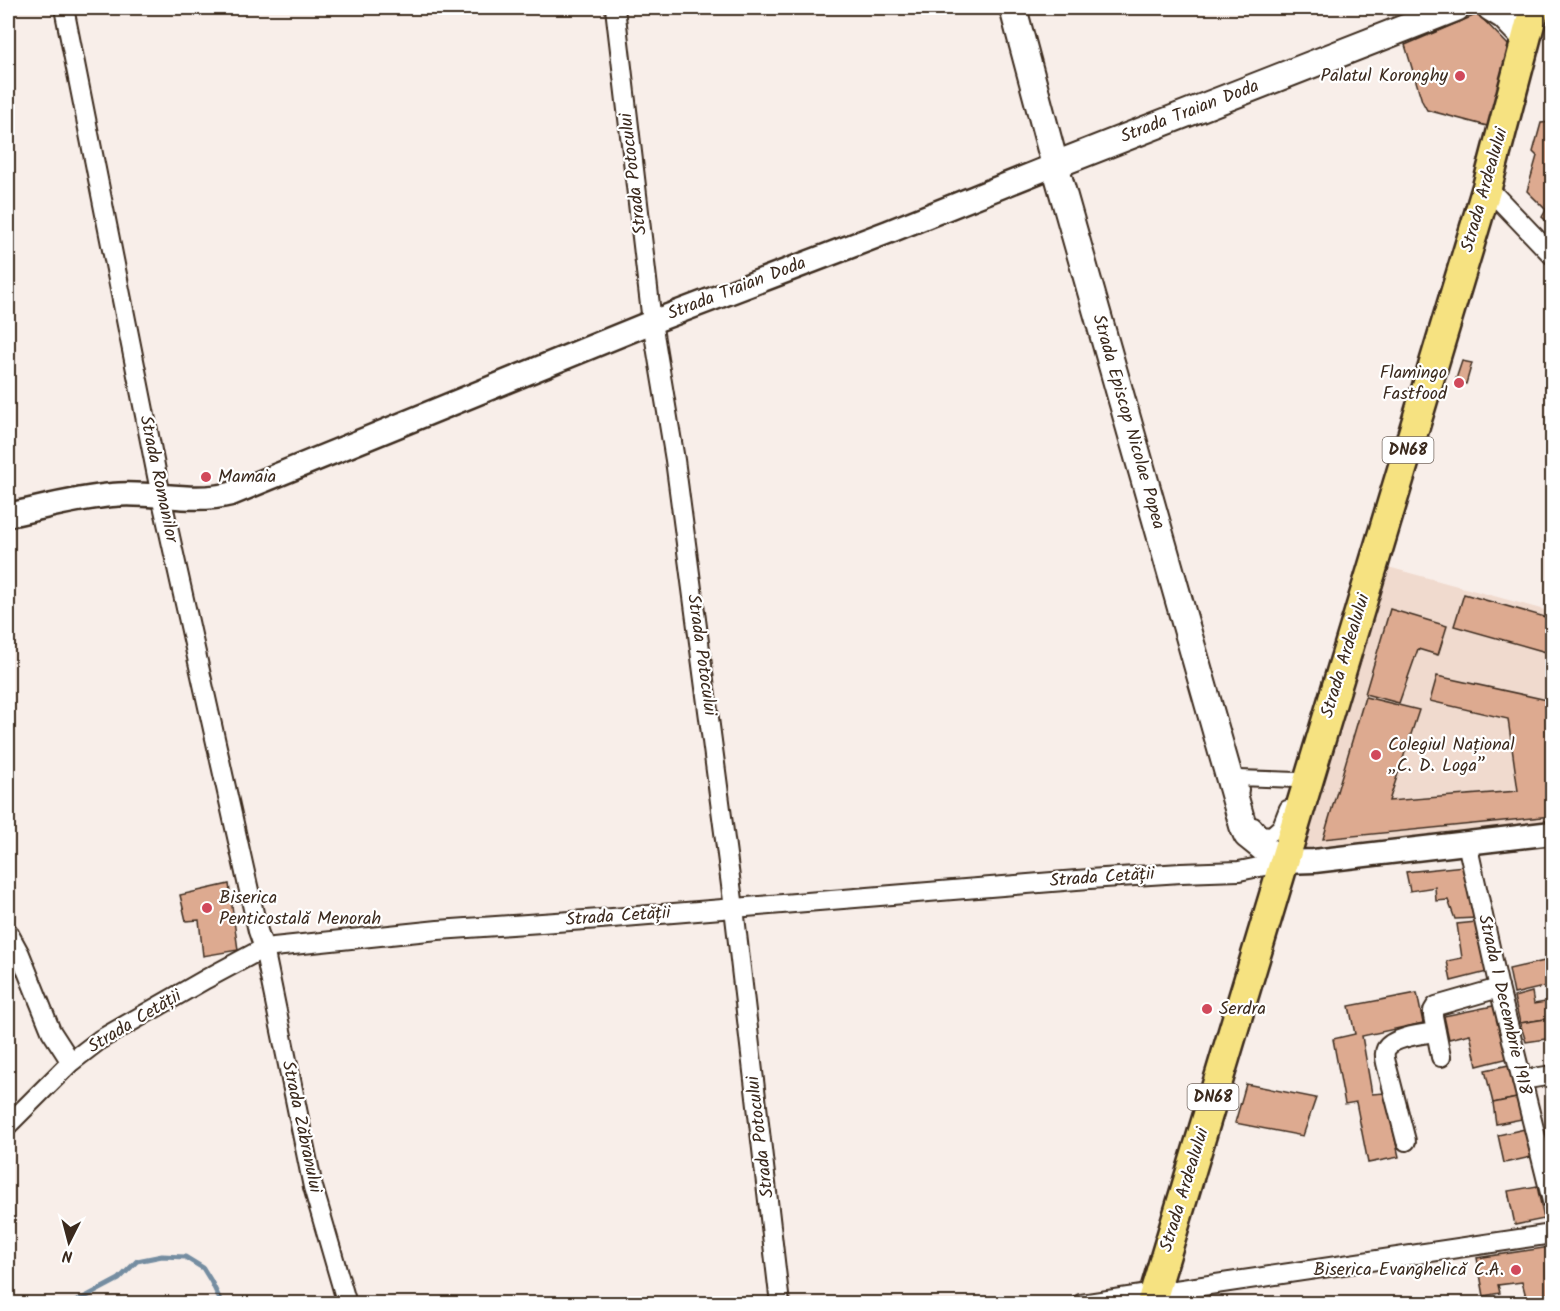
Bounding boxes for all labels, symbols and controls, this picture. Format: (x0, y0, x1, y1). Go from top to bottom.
place label: Palatul Koronghy (1321, 62, 1449, 91)
marker: Palatul Koronghy (1453, 69, 1467, 83)
street label: Strada Traian Doda (1116, 72, 1264, 152)
street label: Strada Potocului (612, 111, 656, 237)
street label: Strada Ardealului (1453, 124, 1517, 256)
street label: Strada Traian Doda (663, 249, 811, 329)
street label: Strada Episcop Nicolae Popea (1083, 311, 1173, 533)
place label: Flamingo Fastfood (1380, 359, 1448, 409)
marker: Flamingo Fastfood (1452, 376, 1466, 390)
street label: Strada Romanilor (130, 413, 186, 546)
road number: DN68 (1382, 437, 1434, 463)
place label: Mamaia (218, 463, 276, 492)
marker: Mamaia (199, 470, 213, 484)
street label: Strada Ardealului (1313, 590, 1379, 722)
street label: Strada Potocului (678, 592, 724, 718)
place label: Colegiul Național „C. D. Loga” (1388, 731, 1515, 781)
marker: Colegiul Național „C. D. Loga” (1369, 748, 1383, 762)
street label: Strada Cetății (1049, 860, 1156, 896)
place label: Biserica Penticostală Menorah (219, 884, 381, 934)
street label: Strada Cetății (565, 899, 672, 935)
marker: Biserica Penticostală Menorah (200, 901, 214, 915)
street label: Strada 1 Decembrie 1918 (1469, 912, 1539, 1098)
street label: Strada Cetății (83, 982, 188, 1061)
place label: Serdra (1219, 995, 1266, 1024)
marker: Serdra (1200, 1002, 1214, 1016)
street label: Strada Zăbranului (273, 1058, 329, 1197)
street label: Strada Potocului (739, 1074, 783, 1200)
road number: DN68 (1188, 1084, 1238, 1110)
street label: Strada Ardealului (1152, 1124, 1218, 1256)
north arrow (39, 1212, 99, 1272)
text: N (61, 1242, 74, 1268)
place label: Biserica Evanghelică C.A. (1313, 1256, 1504, 1285)
marker: Biserica Evanghelică C.A. (1509, 1263, 1523, 1277)

